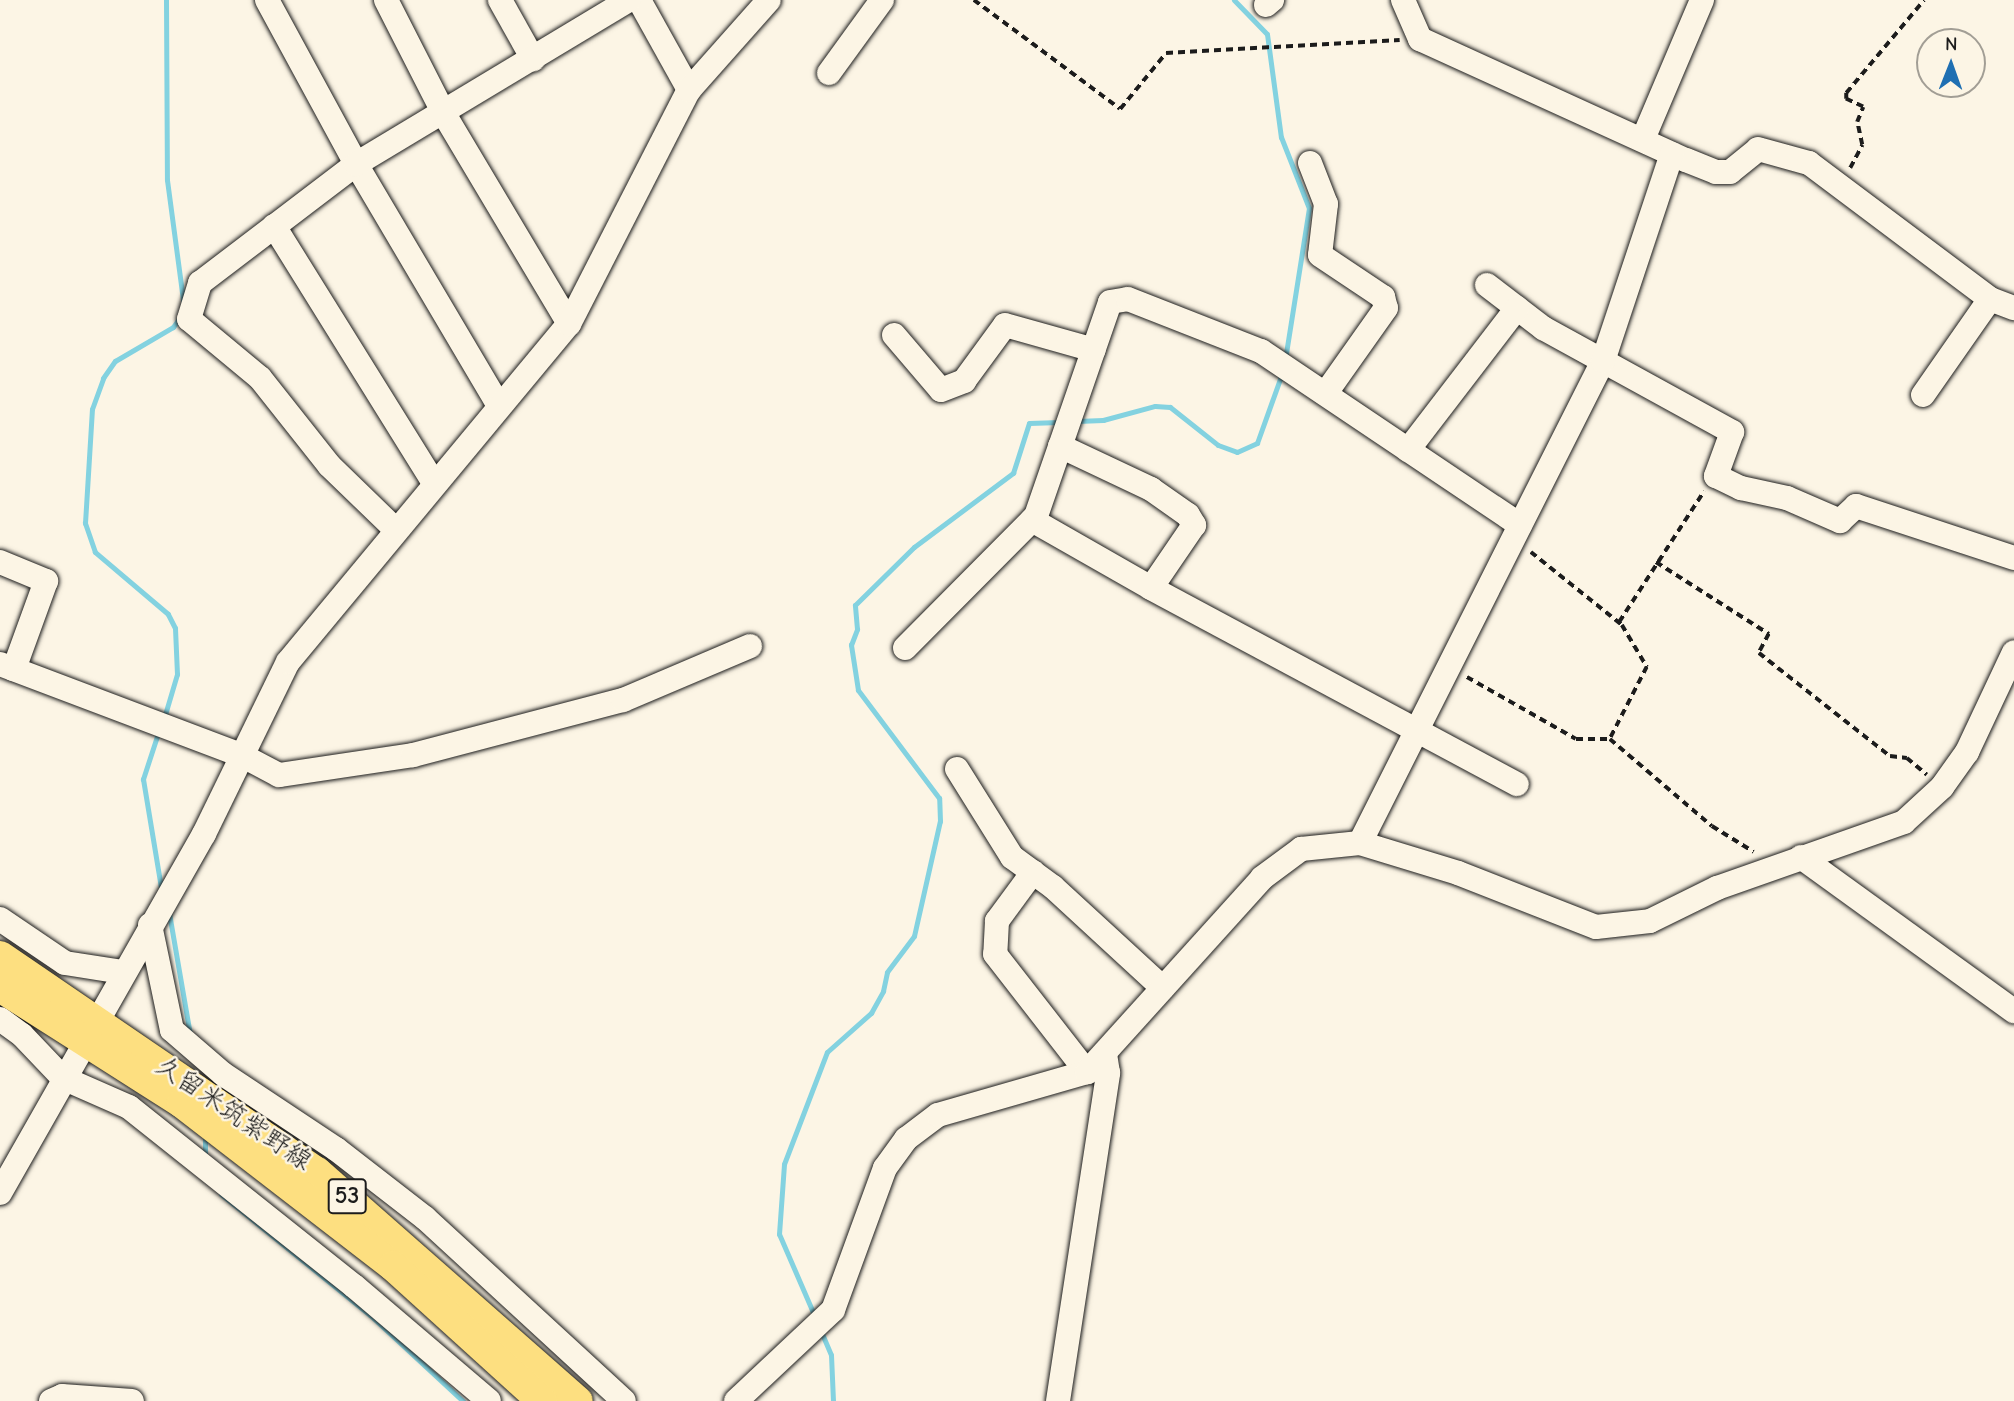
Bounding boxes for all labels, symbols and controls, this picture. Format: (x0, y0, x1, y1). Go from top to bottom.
north arrow (1916, 28, 1986, 98)
text: N (1945, 33, 1958, 55)
street label: 久留米筑紫野線 (149, 1050, 317, 1178)
road number: 53 (326, 1176, 368, 1216)

